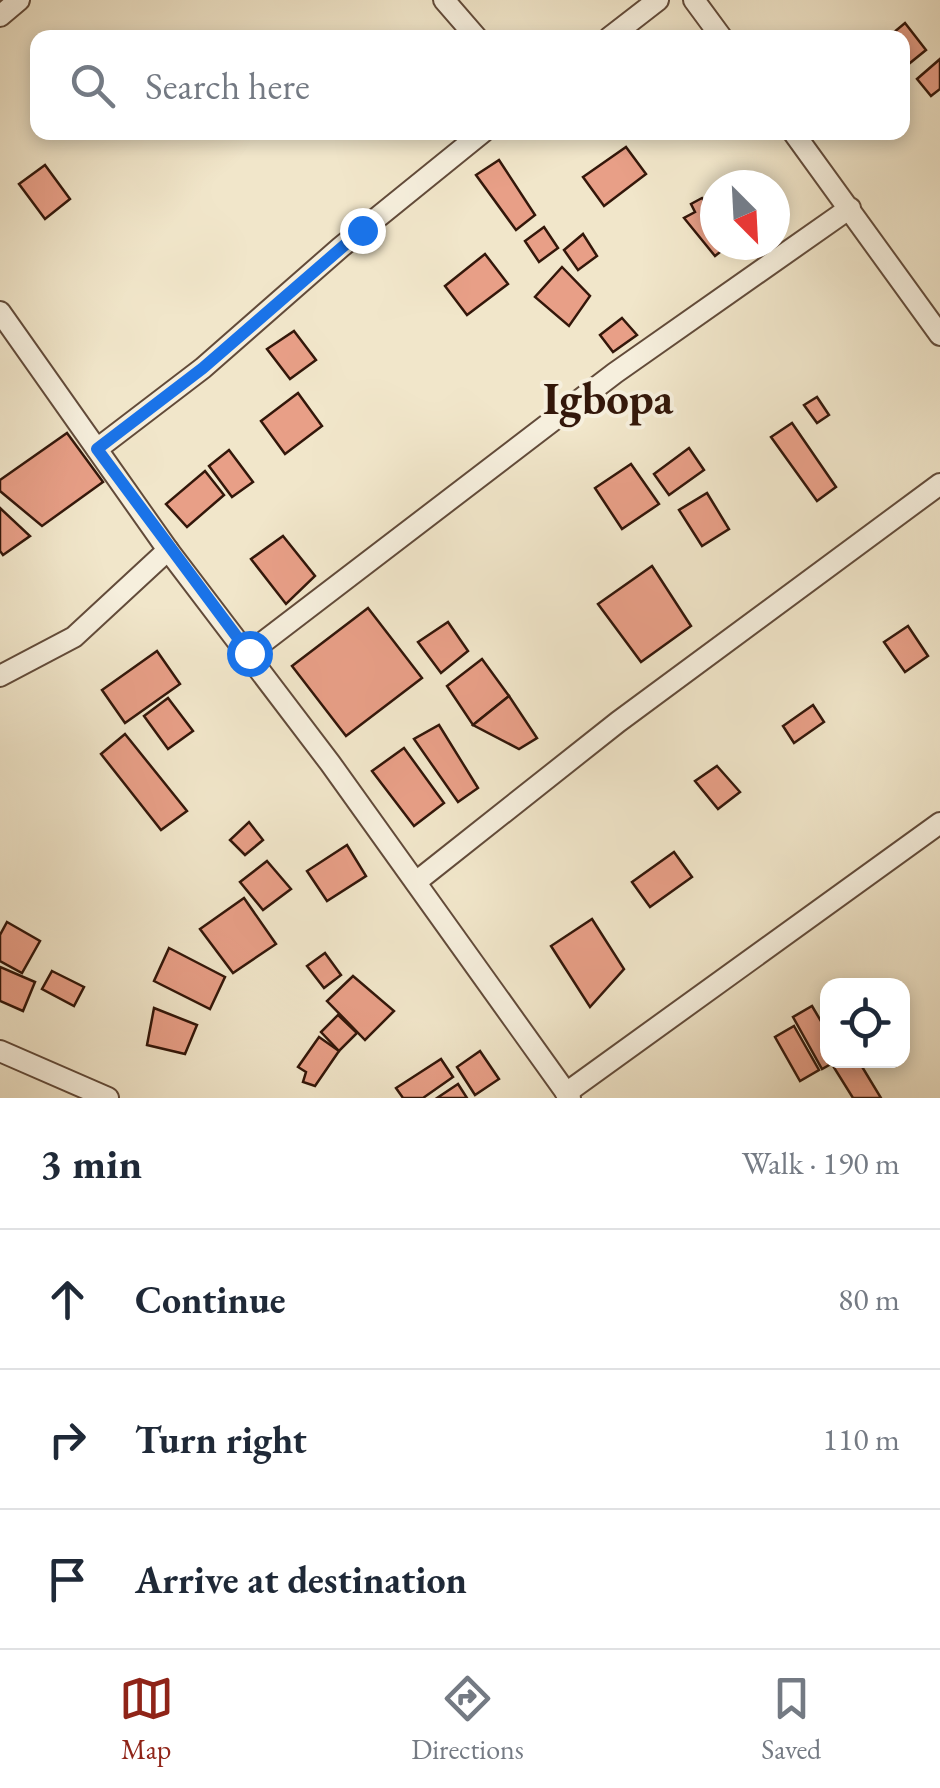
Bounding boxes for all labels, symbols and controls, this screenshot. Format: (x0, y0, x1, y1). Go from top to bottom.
search box (30, 30, 910, 140)
icon: search (65, 58, 120, 113)
text: Search here (145, 61, 310, 110)
north arrow (700, 170, 790, 260)
route end (340, 208, 386, 254)
district label: Igbopa (543, 369, 673, 428)
route start (227, 631, 273, 677)
map controls (820, 978, 910, 1068)
button: locate (820, 978, 910, 1068)
text: 3 min (40, 1136, 142, 1191)
text: Walk · 190 m (742, 1142, 900, 1184)
icon: ahead (40, 1272, 95, 1327)
text: Continue (135, 1275, 286, 1324)
text: 80 m (838, 1278, 900, 1320)
icon: right (40, 1412, 95, 1467)
text: Turn right (135, 1415, 307, 1464)
text: 110 m (823, 1418, 900, 1460)
icon: arrive (40, 1552, 95, 1607)
text: Arrive at destination (135, 1555, 467, 1604)
tab: Map (119, 1671, 174, 1767)
tab: Directions (411, 1671, 524, 1767)
tab: Saved (761, 1671, 821, 1767)

